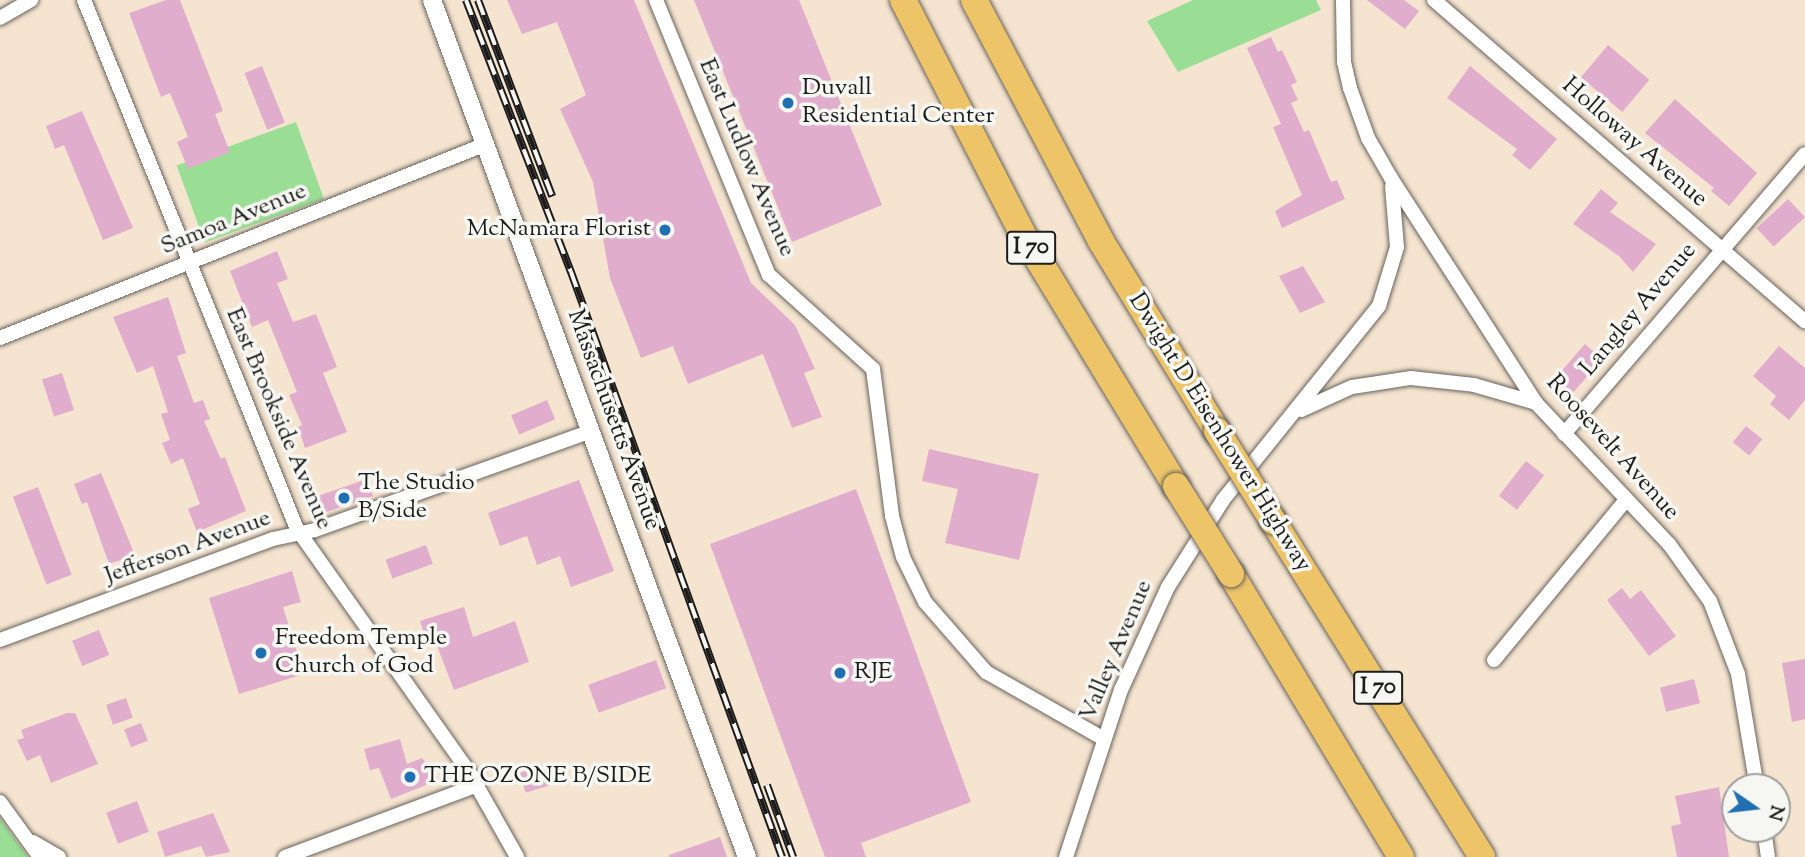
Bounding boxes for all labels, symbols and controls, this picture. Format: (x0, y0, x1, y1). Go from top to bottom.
street label: East Ludlow Avenue (691, 55, 801, 261)
street label: Holloway Avenue (1555, 72, 1713, 214)
place label: Duvall Residential Center (802, 75, 994, 131)
marker: Duvall Residential Center (780, 95, 796, 111)
street label: Samoa Avenue (157, 178, 311, 262)
place label: McNamara Florist (467, 216, 651, 244)
marker: McNamara Florist (657, 222, 673, 238)
road number: I 70 (1005, 229, 1057, 268)
street label: Langley Avenue (1575, 237, 1703, 383)
street label: Dwight D Eisenhower Highway (1121, 288, 1317, 578)
street label: East Brookside Avenue (218, 304, 338, 534)
street label: Massachusetts Avenue (560, 306, 666, 534)
street label: Roosevelt Avenue (1539, 369, 1685, 527)
place label: The Studio B/Side (358, 470, 475, 526)
marker: The Studio B/Side (336, 490, 352, 506)
street label: Jefferson Avenue (101, 505, 275, 591)
street label: Valley Avenue (1074, 576, 1160, 726)
place label: Freedom Temple Church of God (275, 625, 447, 681)
marker: Freedom Temple Church of God (253, 645, 269, 661)
place label: RJE (854, 659, 892, 687)
marker: RJE (832, 665, 848, 681)
road number: I 70 (1352, 668, 1404, 708)
place label: THE OZONE B/SIDE (424, 763, 651, 791)
marker: THE OZONE B/SIDE (402, 769, 418, 785)
north arrow (1721, 773, 1791, 843)
text: N (1760, 802, 1790, 823)

